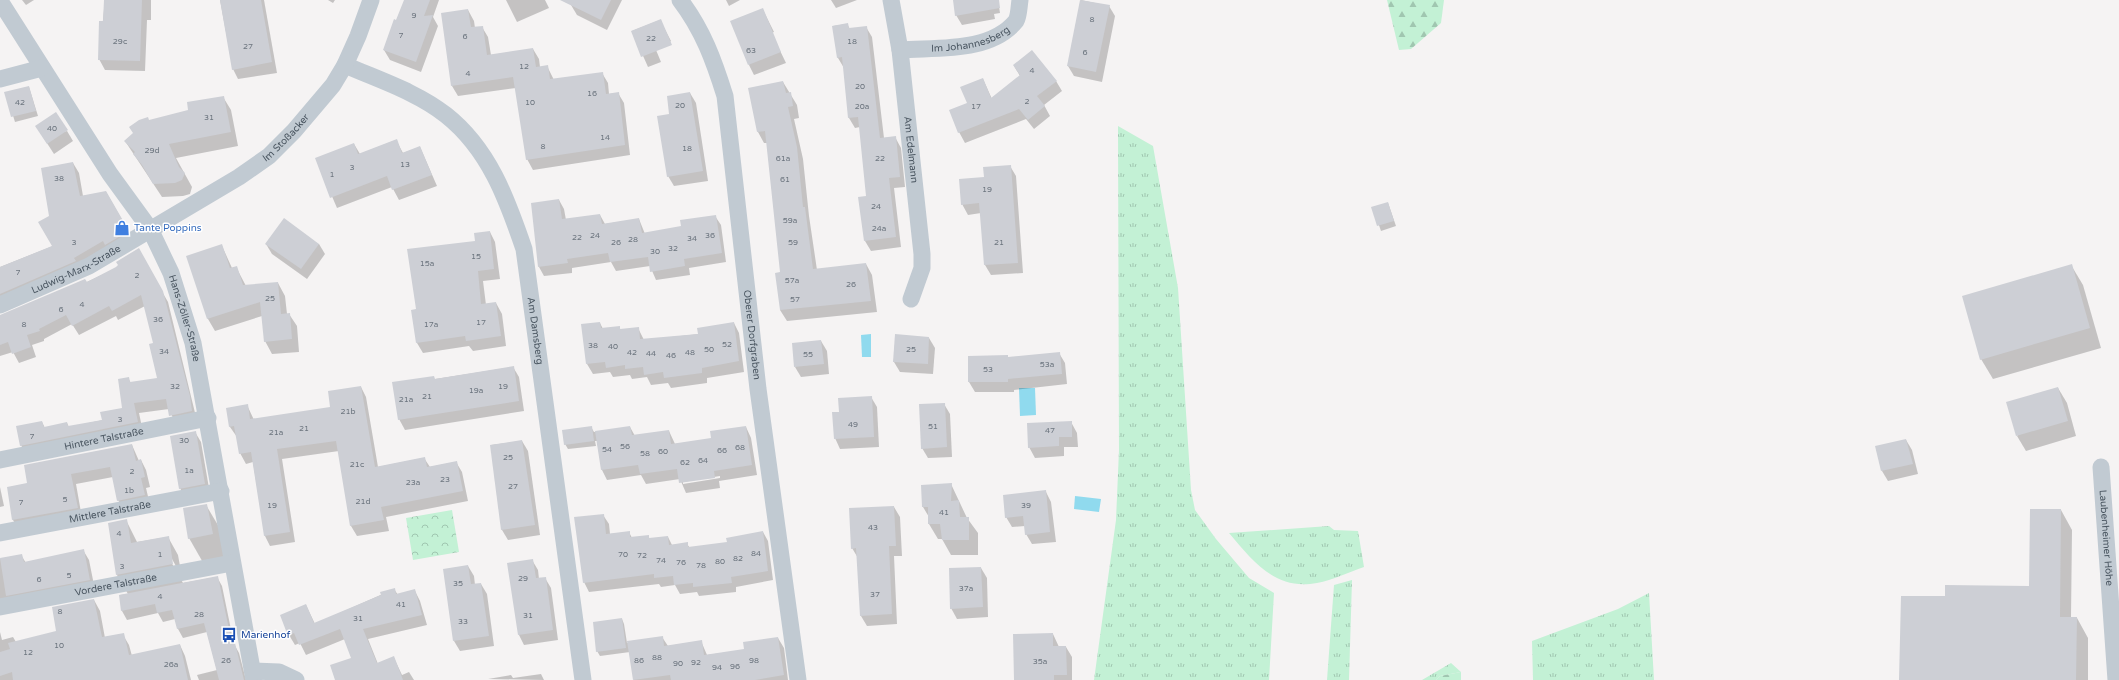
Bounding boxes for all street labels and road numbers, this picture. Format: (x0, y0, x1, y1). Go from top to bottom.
street label: Im Johannesberg (931, 24, 1012, 55)
street label: Im Stoßacker (260, 111, 312, 165)
street label: Am Edelmann (901, 116, 920, 184)
street label: Ludwig-Marx-Straße (30, 242, 123, 296)
street label: Hans-Zöller-Straße (166, 273, 202, 363)
street label: Oberer Dorfgraben (741, 289, 763, 381)
street label: Am Damsberg (525, 296, 546, 365)
street label: Hintere Talstraße (63, 425, 145, 453)
street label: Laubenheimer Höhe (2097, 489, 2115, 587)
street label: Mittlere Talstraße (68, 498, 152, 526)
street label: Vordere Talstraße (74, 571, 158, 599)

